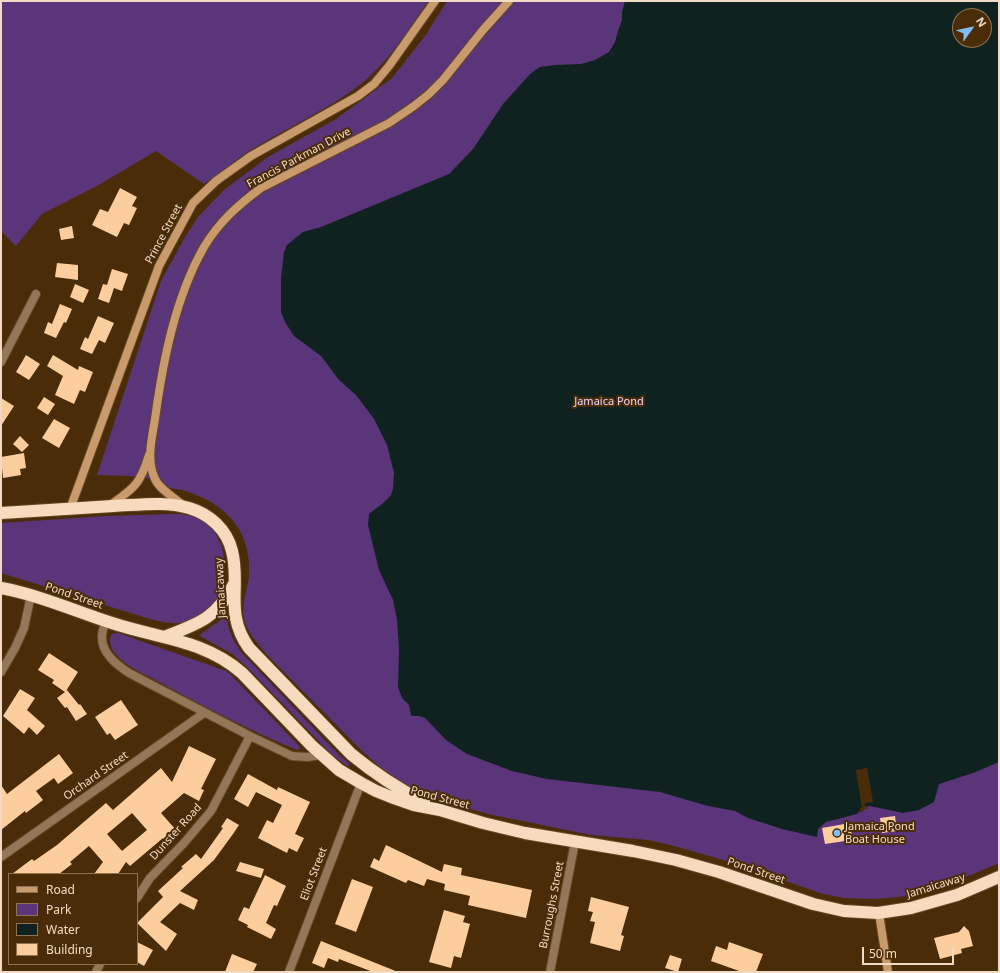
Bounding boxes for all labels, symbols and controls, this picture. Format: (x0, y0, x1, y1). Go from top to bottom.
north arrow (952, 8, 992, 48)
text: N (973, 14, 990, 30)
street label: Francis Parkman Drive (245, 125, 353, 191)
street label: Prince Street (143, 202, 185, 266)
park label: Jamaica Pond (574, 395, 644, 409)
street label: Jamaicaway (213, 558, 229, 618)
street label: Pond Street (43, 580, 105, 612)
street label: Orchard Street (61, 749, 131, 803)
street label: Pond Street (409, 784, 471, 812)
street label: Dunster Road (147, 801, 205, 863)
place label: Jamaica Pond Boat House (845, 820, 915, 846)
marker: Jamaica Pond Boat House (832, 828, 842, 838)
street label: Eliot Street (298, 845, 330, 903)
street label: Pond Street (725, 855, 787, 887)
street label: Burroughs Street (537, 860, 567, 950)
street label: Jamaicaway (905, 871, 967, 901)
legend (8, 873, 138, 965)
text: Road (46, 881, 75, 898)
text: Park (46, 901, 71, 918)
text: Water (46, 921, 80, 938)
scale bar (864, 939, 956, 965)
text: Building (46, 941, 93, 958)
text: 50 m (869, 945, 897, 962)

